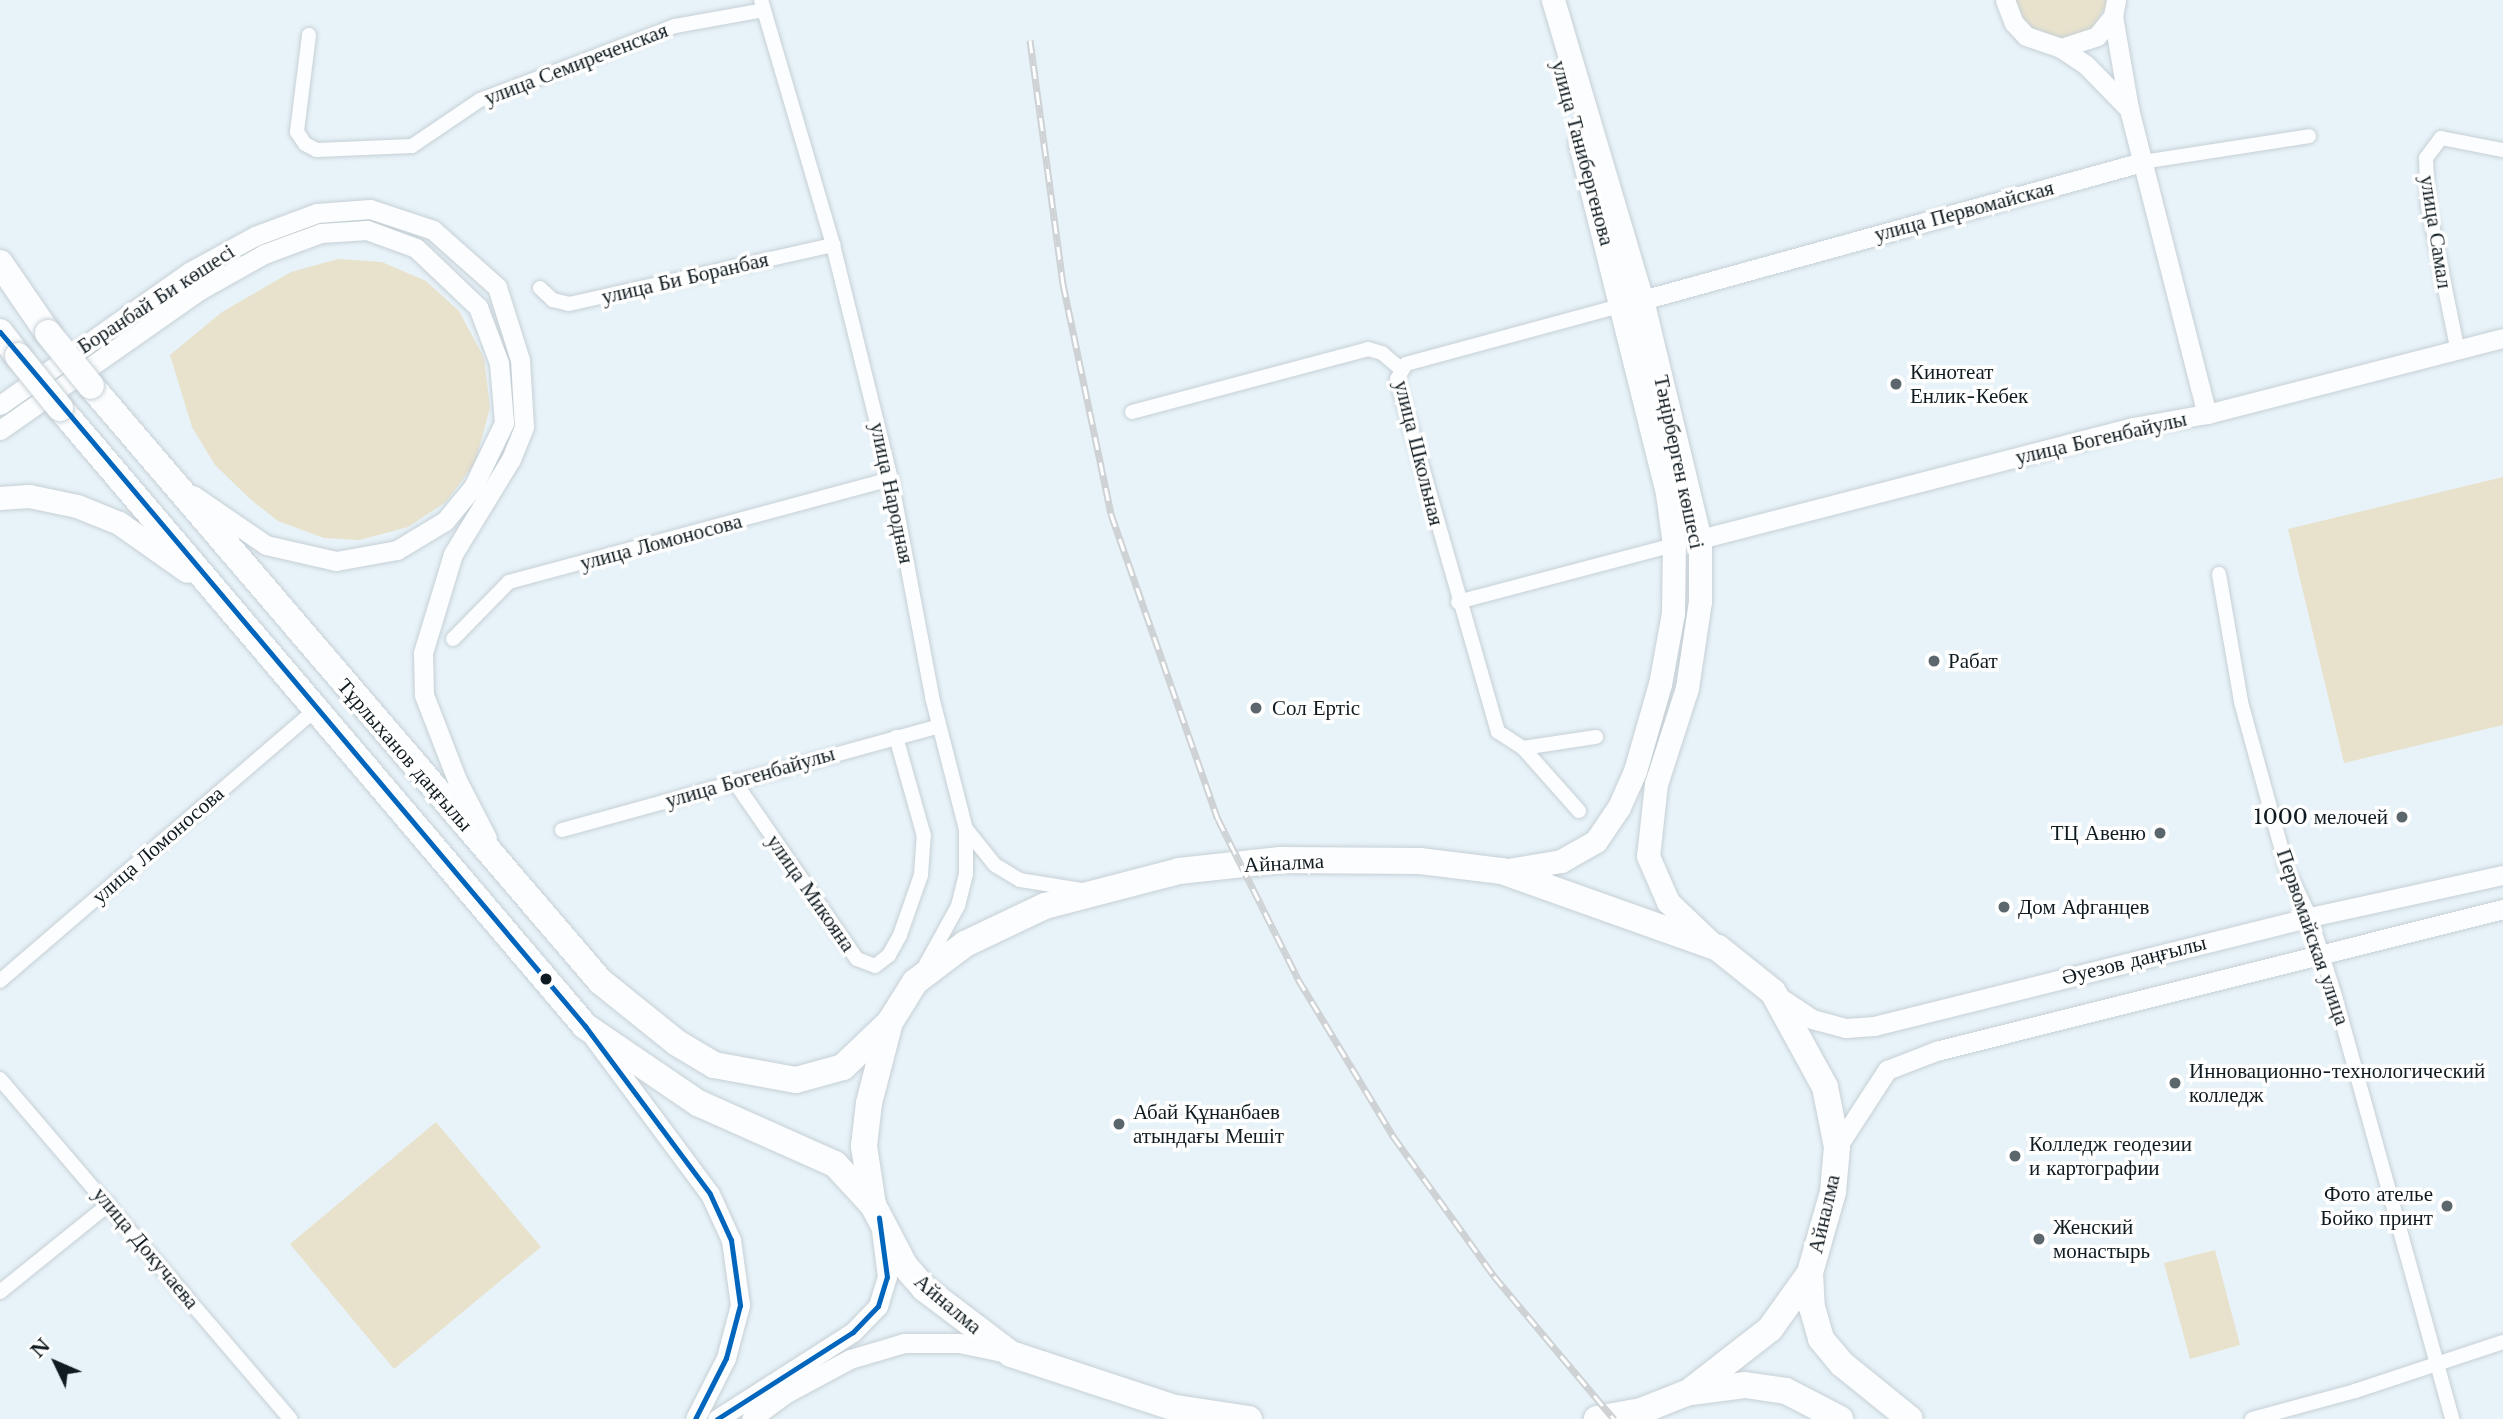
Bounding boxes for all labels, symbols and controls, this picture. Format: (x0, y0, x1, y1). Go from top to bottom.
street label: улица Семиреченская (481, 17, 671, 111)
street label: улица Танибергенова (1546, 58, 1620, 248)
street label: улица Самал (2415, 174, 2457, 290)
street label: улица Первомайская (1872, 175, 2056, 247)
street label: Боранбай Би көшесі (73, 239, 239, 359)
street label: улица Би Боранбая (599, 247, 771, 309)
place label: Кинотеат Енлик-Кебек (1910, 359, 2028, 409)
street label: Тәңірберген көшесі (1648, 373, 1710, 551)
marker: Кинотеат Енлик-Кебек (1888, 376, 1904, 392)
street label: улица Школьная (1389, 378, 1449, 528)
street label: улица Богенбайулы (2013, 406, 2189, 470)
street label: улица Народная (865, 420, 919, 566)
street label: улица Ломоносова (577, 508, 745, 576)
place label: Рабат (1948, 648, 1998, 674)
marker: Рабат (1926, 653, 1942, 669)
street label: Тұрлыханов даңғылы (332, 674, 478, 836)
place label: Сол Ертіс (1272, 695, 1360, 721)
marker: Сол Ертіс (1246, 698, 1266, 718)
street label: улица Богенбайулы (663, 741, 837, 813)
street label: улица Ломоносова (87, 781, 229, 909)
place label: 1000 мелочей (2253, 804, 2388, 830)
marker: 1000 мелочей (2394, 809, 2410, 825)
place label: ТЦ Авеню (2051, 820, 2146, 846)
marker: ТЦ Авеню (2152, 825, 2168, 841)
street label: улица Микояна (761, 830, 861, 956)
street label: Первомайская улица (2271, 846, 2355, 1028)
street label: Айналма (1243, 848, 1325, 878)
place label: Дом Афганцев (2018, 894, 2149, 920)
marker: Дом Афганцев (1996, 899, 2012, 915)
street label: Әуезов даңғылы (2059, 930, 2209, 990)
unlabelled marker (539, 972, 553, 986)
place label: Инновационно-технологический колледж (2189, 1058, 2485, 1108)
marker: Инновационно-технологический колледж (2167, 1075, 2183, 1091)
place label: Абай Құнанбаев атындағы Мешіт (1133, 1099, 1284, 1149)
marker: Абай Құнанбаев атындағы Мешіт (1111, 1116, 1127, 1132)
place label: Колледж геодезии и картографии (2029, 1131, 2192, 1181)
marker: Колледж геодезии и картографии (2007, 1148, 2023, 1164)
street label: Айналма (1803, 1172, 1845, 1256)
place label: Фото ателье Бойко принт (2320, 1181, 2433, 1231)
street label: улица Докучаева (88, 1182, 204, 1314)
marker: Фото ателье Бойко принт (2439, 1198, 2455, 1214)
place label: Женский монастырь (2053, 1214, 2150, 1264)
marker: Женский монастырь (2031, 1231, 2047, 1247)
street label: Айналма (909, 1269, 987, 1339)
north arrow (21, 1328, 91, 1398)
text: N (26, 1334, 55, 1362)

